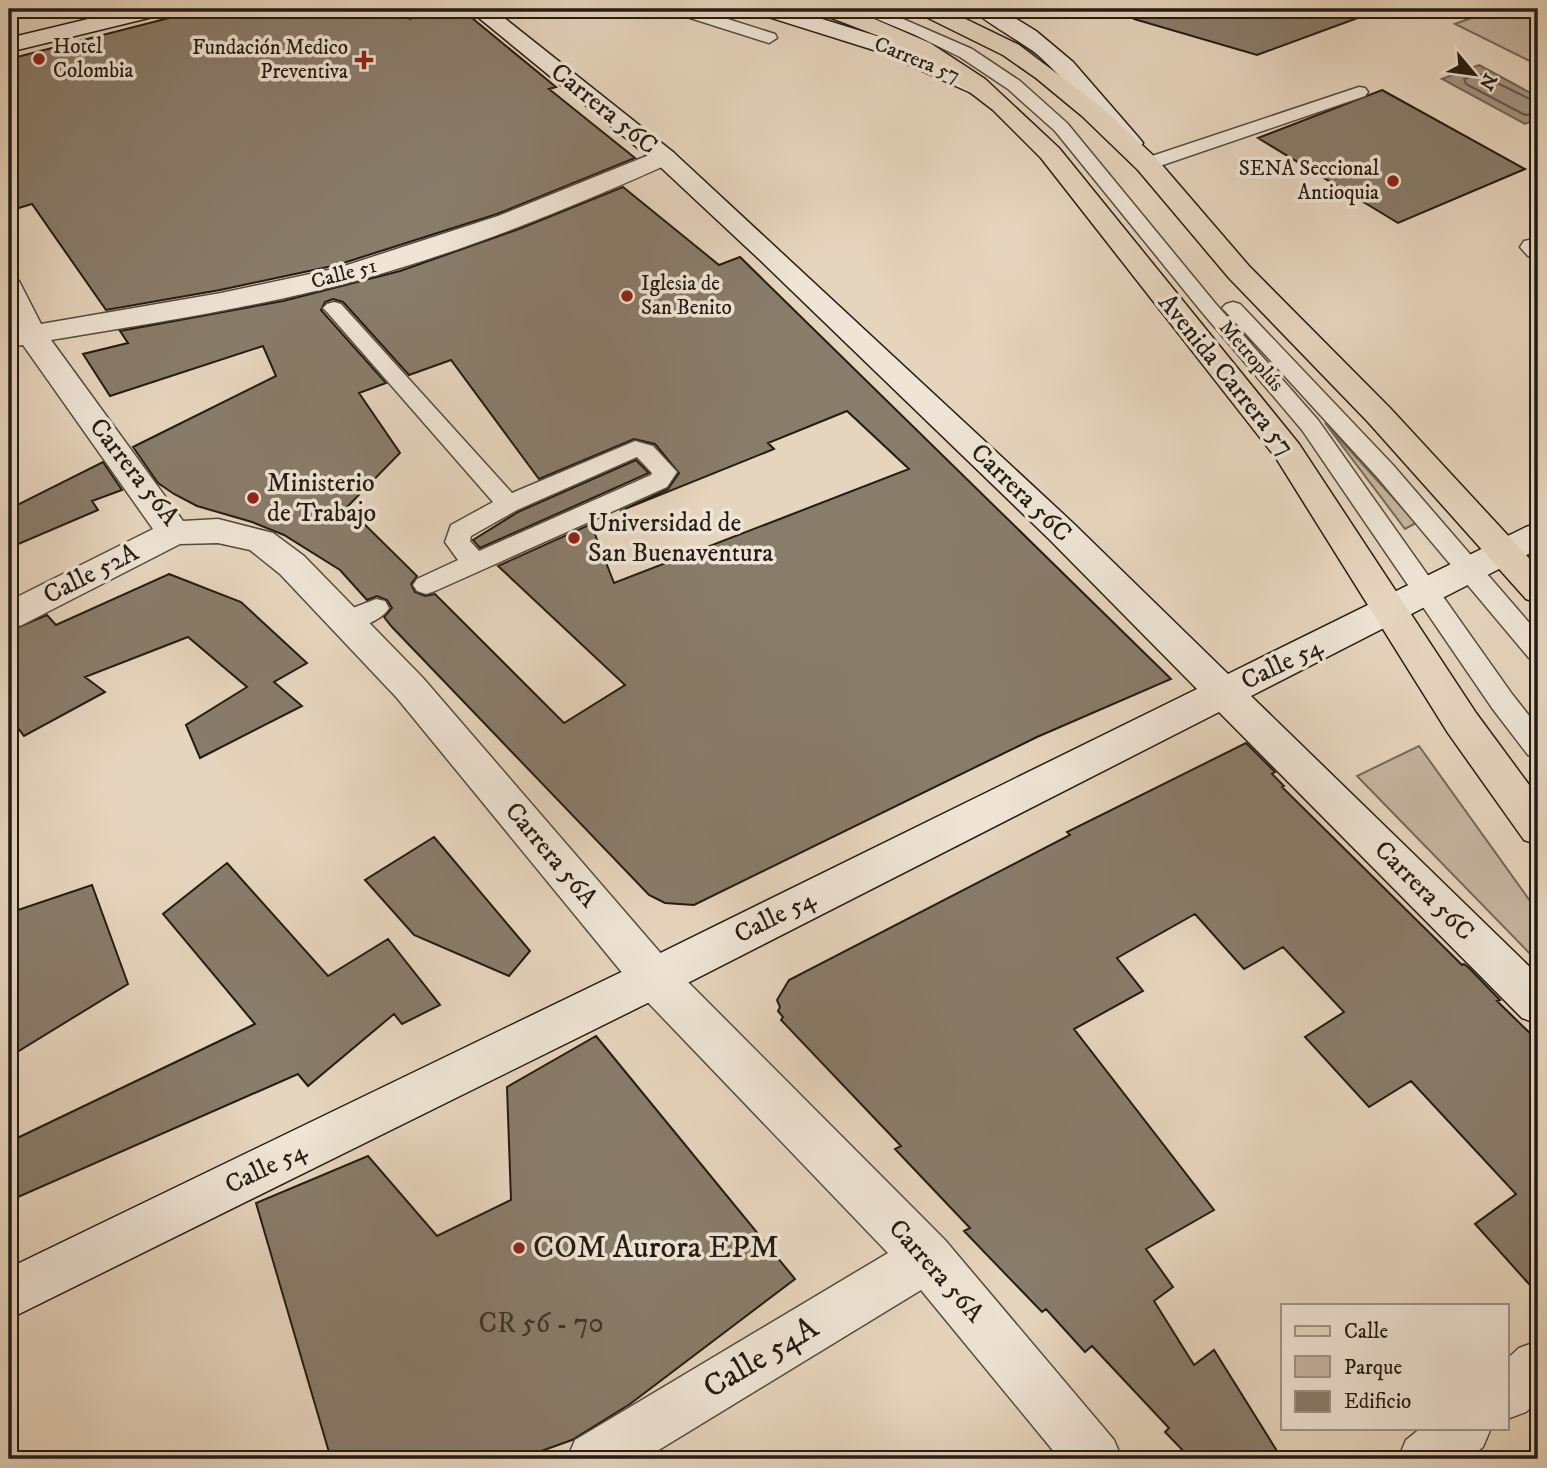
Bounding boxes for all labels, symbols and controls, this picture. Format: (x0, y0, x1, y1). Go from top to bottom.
street label: Carrera 57 (870, 31, 964, 89)
place label: Hotel Colombia (53, 34, 134, 84)
place label: Fundación Medico Preventiva (192, 35, 348, 85)
north arrow (1438, 38, 1508, 108)
marker: Fundación Medico Preventiva (354, 50, 374, 70)
marker: Hotel Colombia (31, 51, 47, 67)
street label: Carrera 56C (544, 56, 664, 162)
text: N (1474, 69, 1501, 94)
place label: SENA Seccional Antioquia (1239, 156, 1380, 206)
marker: SENA Seccional Antioquia (1385, 173, 1401, 189)
street label: Calle 51 (308, 253, 380, 295)
place label: Iglesia de San Benito (641, 271, 732, 321)
street label: Avenida Carrera 57 (1150, 287, 1302, 463)
marker: Iglesia de San Benito (619, 288, 635, 304)
street label: Metroplús (1213, 315, 1289, 397)
street label: Carrera 56A (82, 412, 187, 533)
street label: Carrera 56C (963, 436, 1079, 550)
place label: Ministerio de Trabajo (267, 467, 376, 530)
marker: Ministerio de Trabajo (245, 490, 261, 506)
place label: Universidad de San Buenaventura (588, 507, 773, 570)
marker: Universidad de San Buenaventura (566, 530, 582, 546)
street label: Calle 52A (38, 536, 145, 612)
street label: Calle 54 (1236, 630, 1329, 698)
street label: Carrera 56A (497, 795, 605, 915)
street label: Carrera 56C (1367, 834, 1481, 948)
street label: Calle 54 (729, 882, 822, 951)
street label: Calle 54 (220, 1134, 313, 1202)
street label: Carrera 56A (881, 1212, 991, 1330)
place label: COM Aurora EPM (533, 1228, 779, 1268)
marker: COM Aurora EPM (511, 1240, 527, 1256)
legend (1281, 1304, 1508, 1430)
house number: CR 56 - 70 (479, 1306, 603, 1341)
street label: Calle 54A (696, 1308, 826, 1408)
text: Calle (1344, 1319, 1388, 1345)
text: Parque (1344, 1355, 1402, 1381)
text: Edificio (1344, 1389, 1411, 1415)

